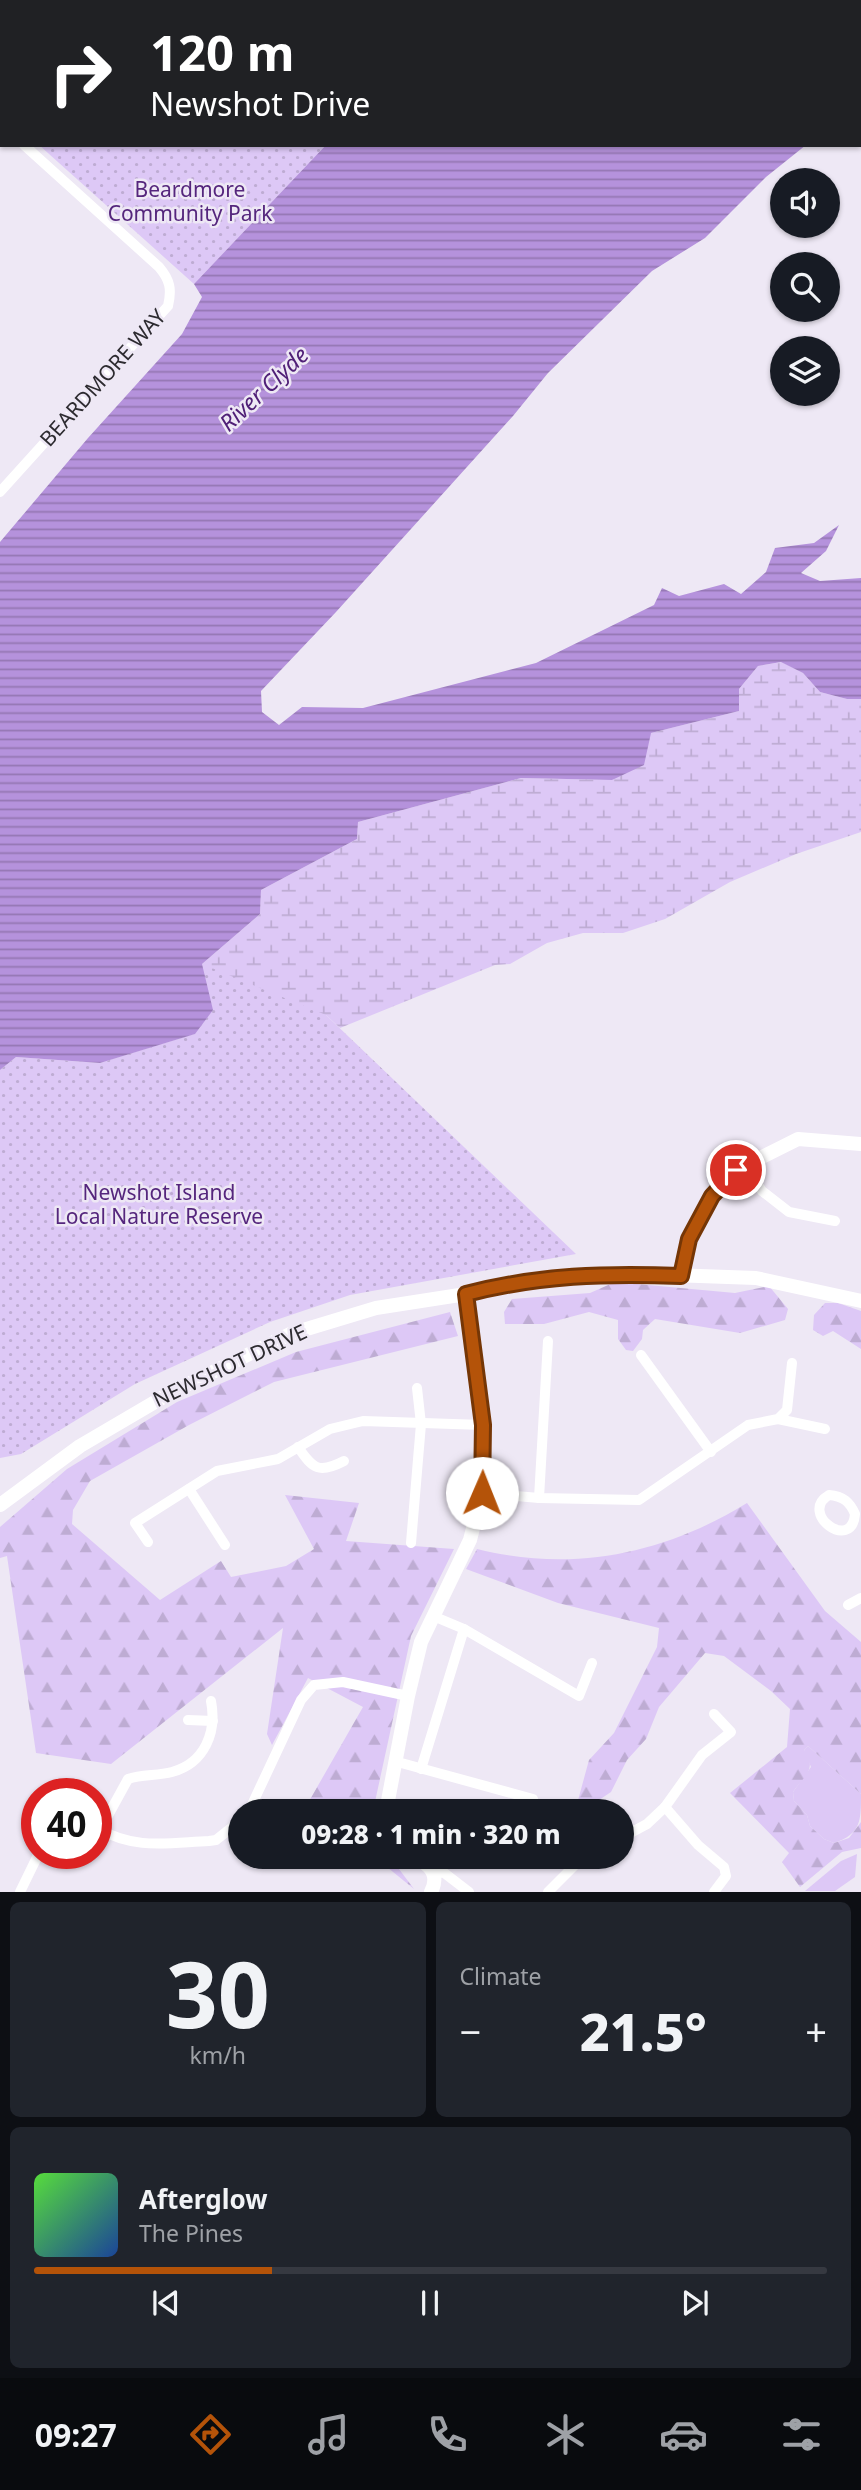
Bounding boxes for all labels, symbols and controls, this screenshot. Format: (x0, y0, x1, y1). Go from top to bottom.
text: 120 m (150, 19, 295, 85)
icon: right (35, 28, 126, 119)
text: Newshot Drive (150, 82, 370, 125)
map controls (770, 168, 840, 406)
button: sound (770, 168, 840, 238)
park label: Beardmore Community Park (108, 175, 273, 227)
button: search (770, 252, 840, 322)
street label: BEARDMORE WAY (33, 303, 171, 452)
button: layers (770, 336, 840, 406)
water label: River Clyde (212, 339, 315, 438)
pin (706, 1140, 766, 1200)
icon: arrive (717, 1151, 755, 1189)
park label: Newshot Island Local Nature Reserve (55, 1178, 263, 1230)
street label: NEWSHOT DRIVE (148, 1317, 311, 1413)
position arrow (445, 1456, 519, 1530)
speed limit sign: 40 (21, 1778, 112, 1869)
text: 09:28 · 1 min · 320 m (301, 1816, 561, 1852)
text: 30 (166, 1931, 270, 2055)
text: Climate (460, 1960, 542, 1992)
text: 21.5° (580, 1995, 707, 2066)
text: − (460, 2005, 481, 2057)
text: + (805, 2005, 827, 2057)
text: km/h (189, 2039, 246, 2071)
text: Afterglow (139, 2181, 267, 2217)
text: The Pines (139, 2217, 243, 2249)
icon: previous (147, 2284, 185, 2322)
icon: pause (411, 2284, 449, 2322)
icon: next (676, 2284, 714, 2322)
icon: directions (186, 2410, 235, 2459)
icon: music (304, 2410, 353, 2459)
icon: phone (423, 2410, 472, 2459)
icon: climate (541, 2410, 590, 2459)
icon: car (659, 2410, 708, 2459)
icon: filters (777, 2410, 826, 2459)
text: 09:27 (35, 2413, 117, 2456)

